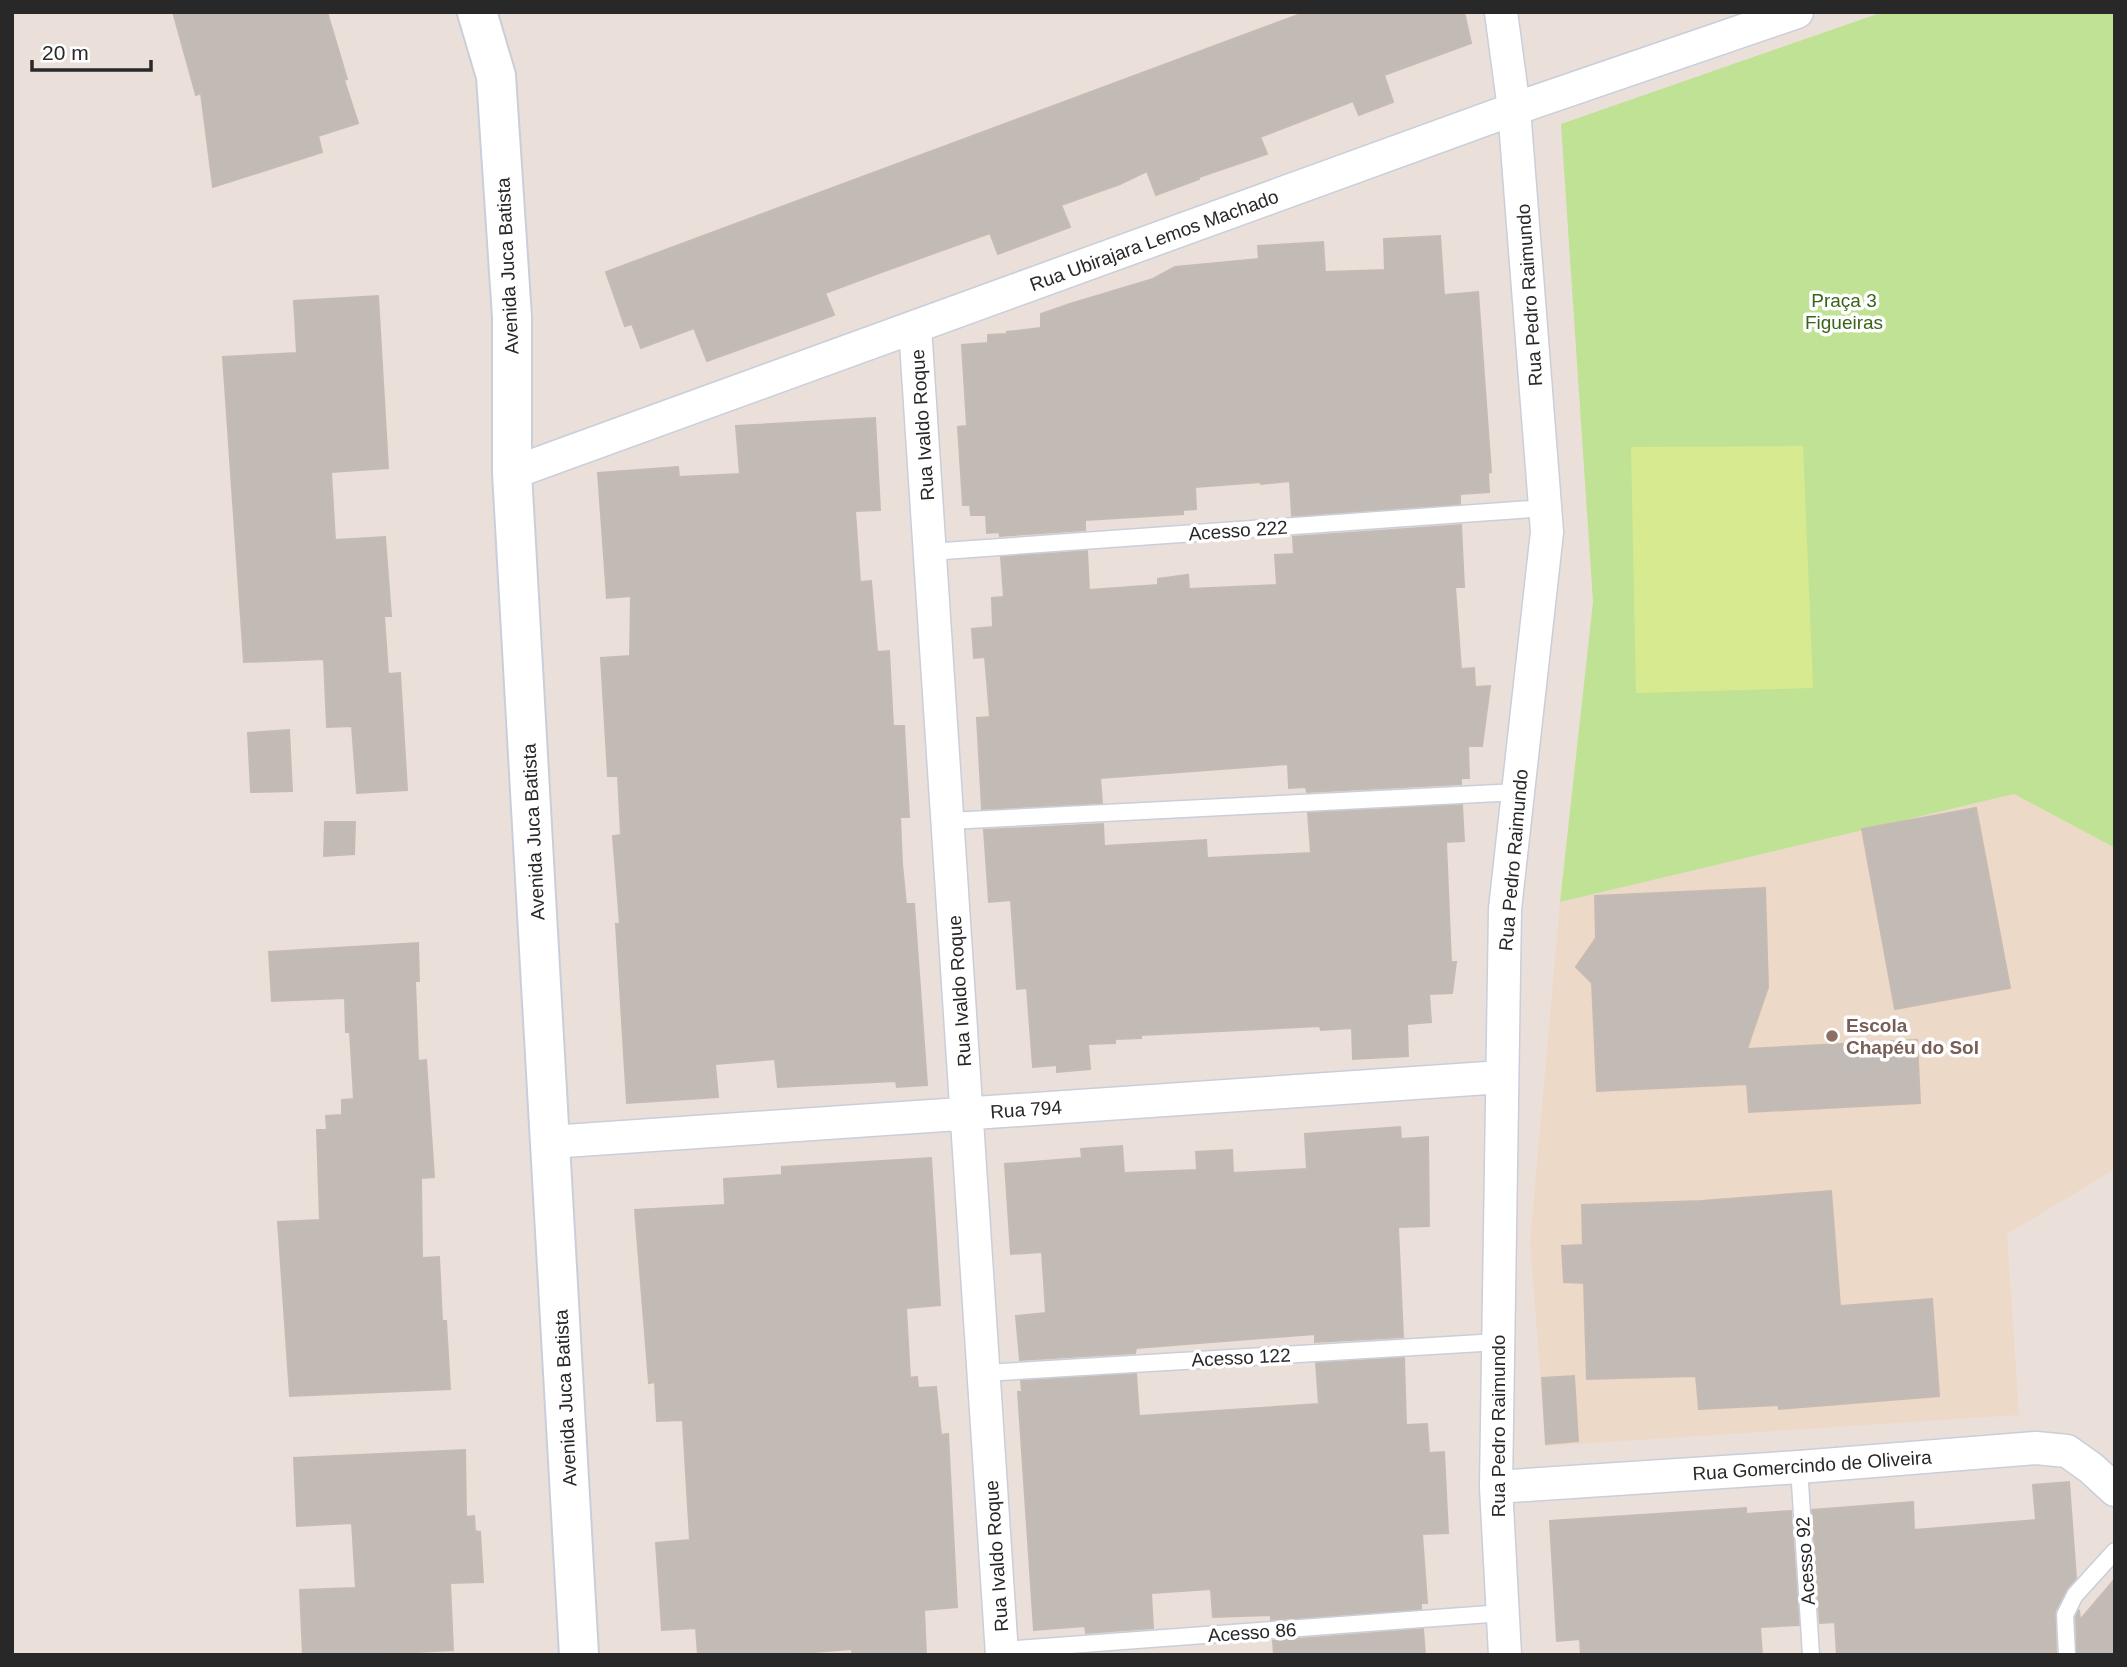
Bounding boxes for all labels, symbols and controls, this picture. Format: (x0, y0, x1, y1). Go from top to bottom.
scale bar (32, 28, 150, 72)
text: 20 m (42, 41, 89, 64)
street label: Avenida Juca Batista (492, 177, 523, 355)
street label: Rua Ubirajara Lemos Machado (1027, 186, 1281, 295)
street label: Rua Pedro Raimundo (1513, 203, 1546, 387)
park label: Praça 3 Figueiras (1805, 290, 1883, 333)
street label: Rua Ivaldo Roque (907, 348, 938, 502)
street label: Acesso 222 (1188, 517, 1288, 544)
street label: Avenida Juca Batista (518, 743, 549, 921)
street label: Rua Pedro Raimundo (1495, 768, 1532, 952)
street label: Rua Ivaldo Roque (944, 914, 975, 1068)
place label: Escola Chapéu do Sol (1846, 1015, 1979, 1058)
marker: Escola Chapéu do Sol (1824, 1028, 1840, 1044)
street label: Rua 794 (989, 1096, 1063, 1122)
street label: Avenida Juca Batista (550, 1309, 581, 1487)
street label: Rua Pedro Raimundo (1488, 1335, 1509, 1517)
street label: Acesso 122 (1191, 1344, 1291, 1371)
street label: Rua Gomercindo de Oliveira (1692, 1447, 1933, 1484)
street label: Rua Ivaldo Roque (981, 1479, 1012, 1633)
street label: Acesso 92 (1792, 1516, 1819, 1606)
street label: Acesso 86 (1207, 1619, 1297, 1646)

